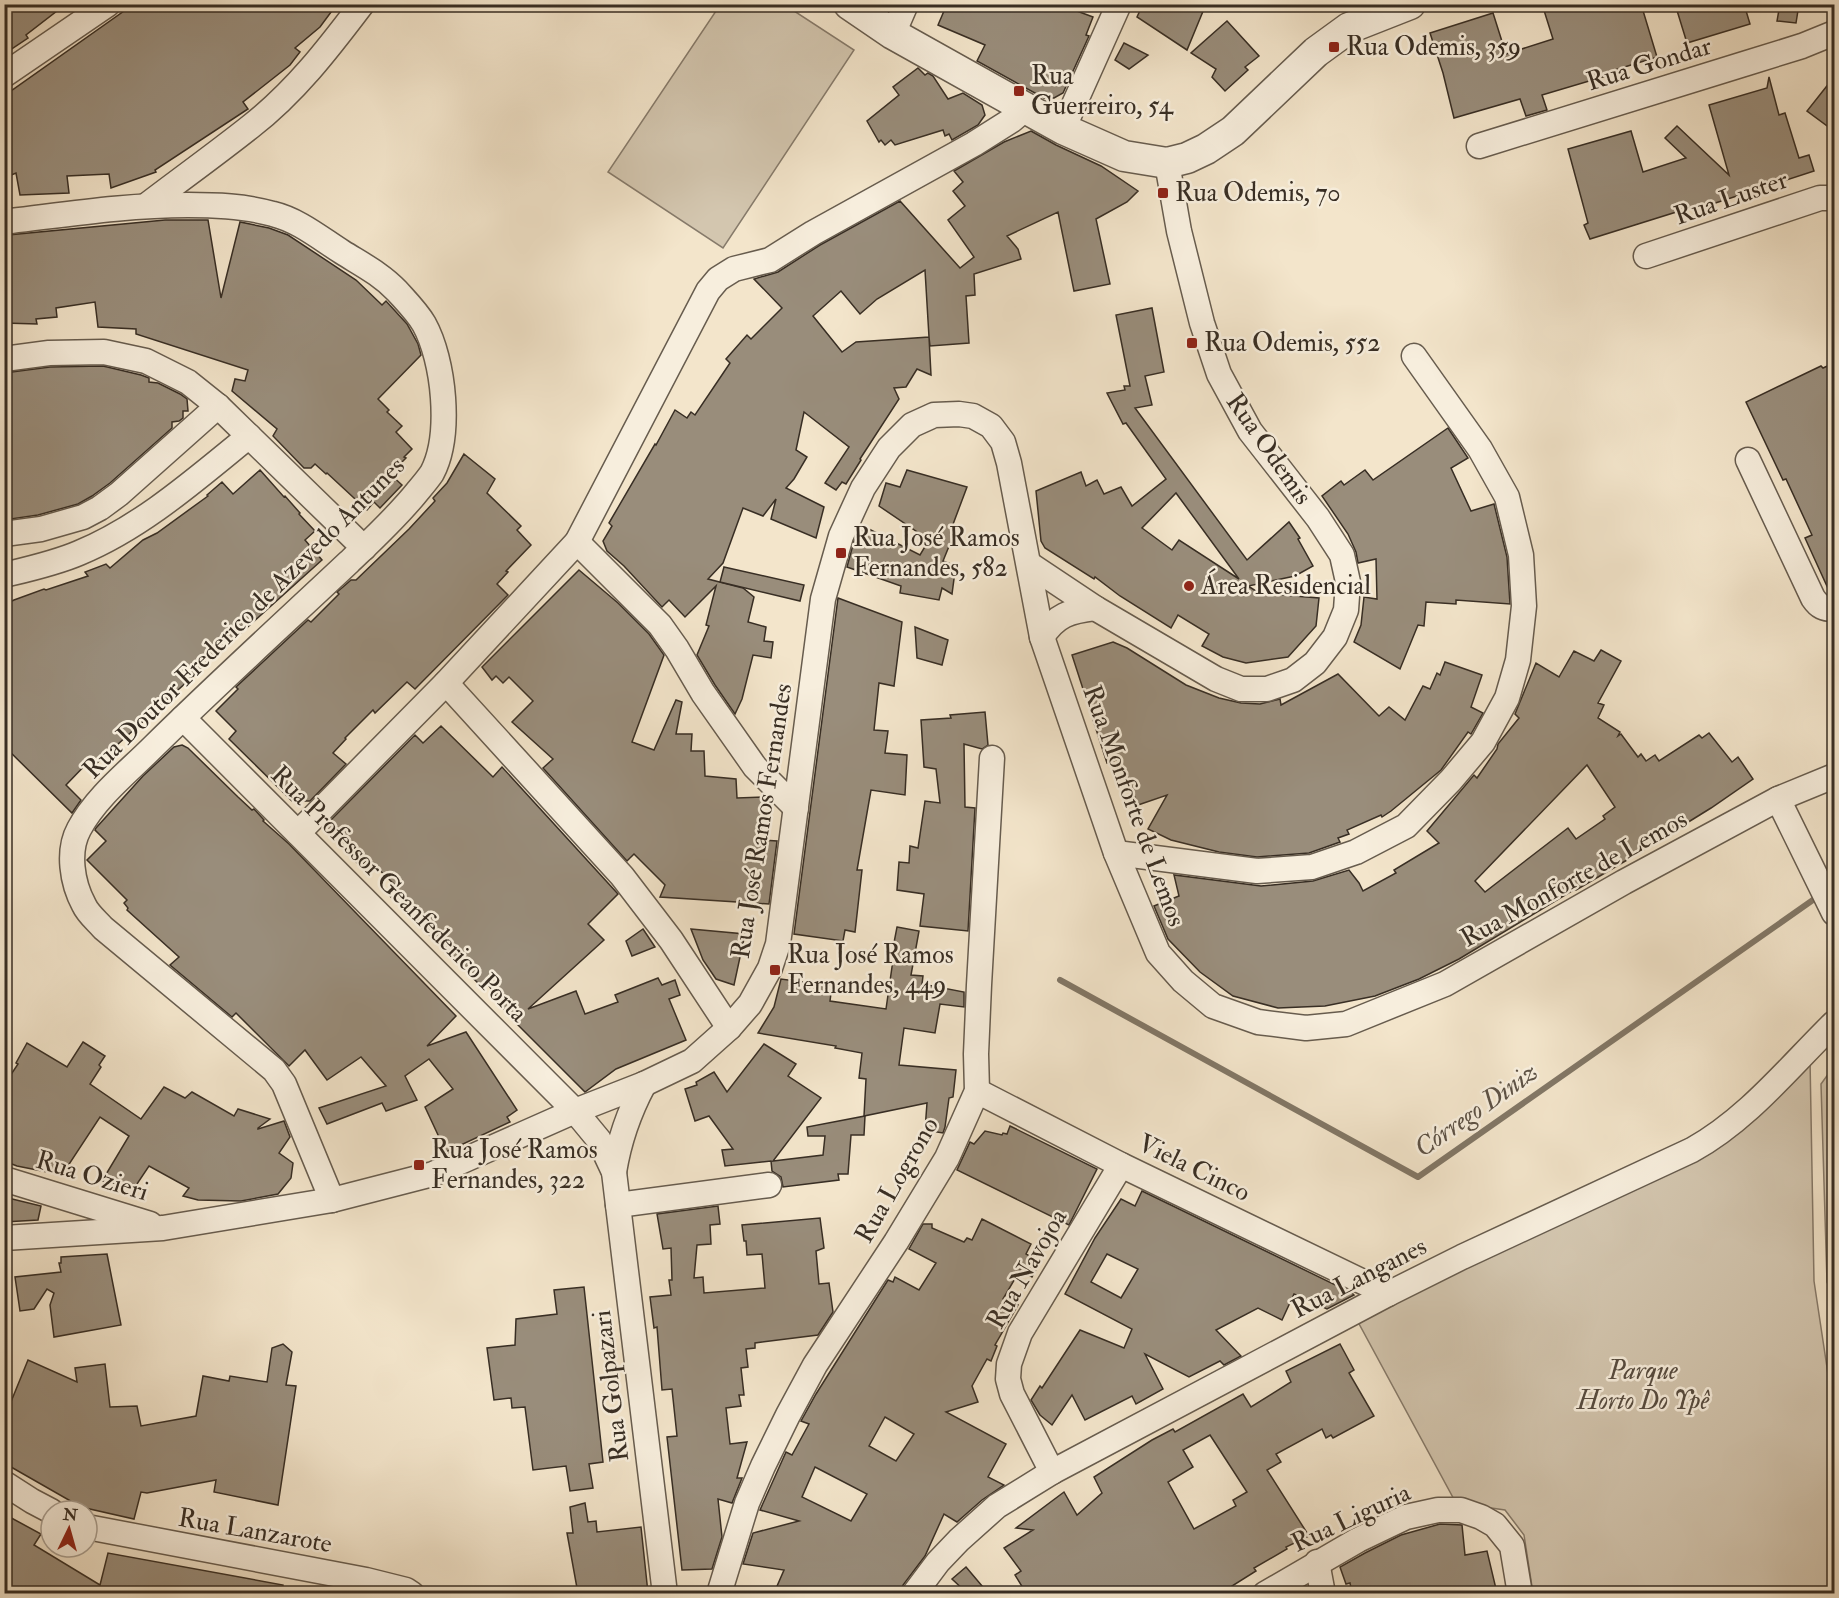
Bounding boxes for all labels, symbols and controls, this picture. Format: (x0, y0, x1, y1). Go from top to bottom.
street label: Rua Gondar (1583, 30, 1716, 98)
place label: Rua Odemis, 359 (1346, 31, 1521, 63)
marker: Rua Odemis, 359 (1327, 40, 1341, 54)
place label: Rua Guerreiro, 54 (1031, 60, 1174, 122)
marker: Rua Guerreiro, 54 (1012, 84, 1026, 98)
street label: Rua Luster (1670, 164, 1792, 232)
place label: Rua Odemis, 70 (1175, 177, 1341, 209)
marker: Rua Odemis, 70 (1156, 186, 1170, 200)
place label: Rua Odemis, 552 (1204, 327, 1380, 359)
marker: Rua Odemis, 552 (1185, 336, 1199, 350)
street label: Rua Odemis (1219, 387, 1319, 511)
street label: Rua Doutor Frederico de Azevedo Antunes (76, 450, 412, 786)
place label: Rua José Ramos Fernandes, 582 (853, 522, 1020, 584)
marker: Rua José Ramos Fernandes, 582 (834, 546, 848, 560)
place label: Área Residencial (1200, 568, 1371, 602)
marker: Área Residencial (1182, 579, 1196, 593)
street label: Rua José Ramos Fernandes (724, 681, 800, 961)
street label: Rua Monforte de Lemos (1076, 681, 1193, 931)
street label: Rua Professor Geanfederico Porta (264, 759, 534, 1029)
street label: Rua Monforte de Lemos (1455, 803, 1693, 955)
place label: Rua José Ramos Fernandes, 449 (787, 939, 954, 1001)
marker: Rua José Ramos Fernandes, 449 (768, 963, 782, 977)
water label: Córrego Diniz (1408, 1055, 1544, 1165)
street label: Rua Logrono (848, 1111, 946, 1249)
street label: Viela Cinco (1133, 1127, 1255, 1209)
place label: Rua José Ramos Fernandes, 322 (431, 1134, 598, 1196)
street label: Rua Ozieri (32, 1144, 152, 1208)
marker: Rua José Ramos Fernandes, 322 (412, 1158, 426, 1172)
street label: Rua Navojoa (980, 1203, 1074, 1335)
street label: Rua Langanes (1286, 1230, 1432, 1326)
street label: Rua Golpazari (586, 1308, 637, 1464)
park label: Parque Horto Do Ypê (1576, 1355, 1710, 1417)
street label: Rua Liguria (1286, 1476, 1416, 1559)
north arrow (39, 1499, 99, 1559)
street label: Rua Lanzarote (176, 1502, 335, 1560)
text: N (61, 1504, 79, 1526)

